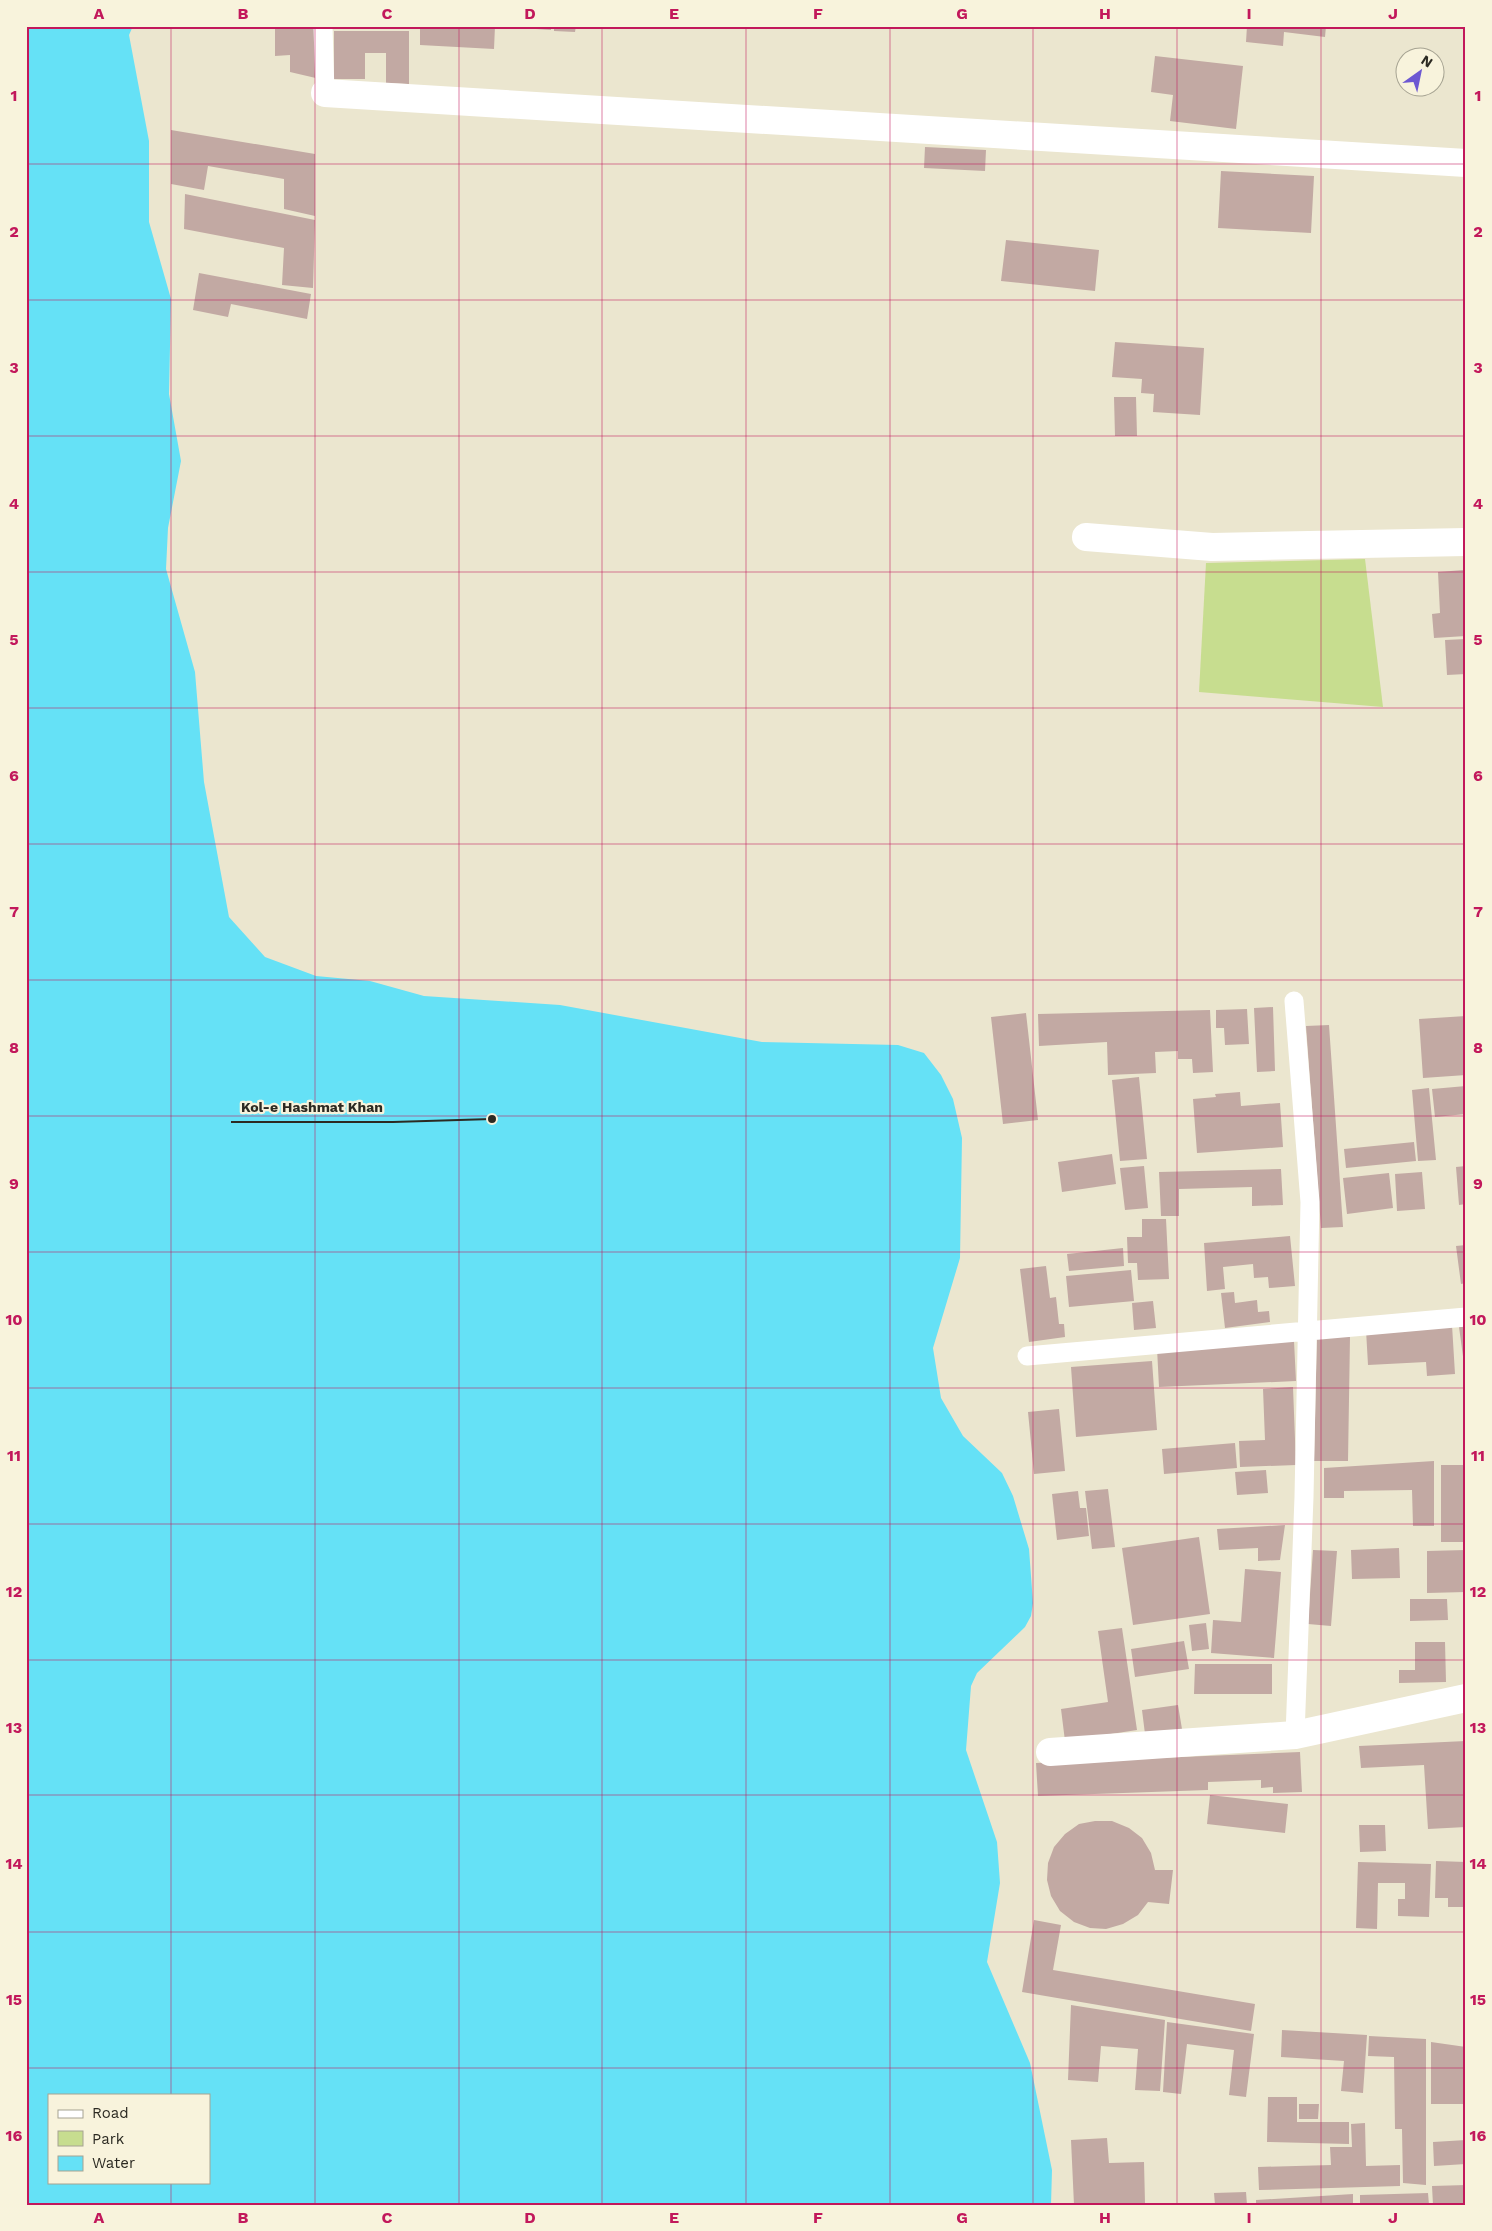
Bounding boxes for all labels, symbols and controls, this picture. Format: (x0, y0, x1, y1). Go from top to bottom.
text: A (94, 4, 105, 23)
text: B (238, 4, 249, 23)
text: C (382, 4, 393, 23)
text: D (524, 4, 536, 23)
text: E (669, 4, 679, 23)
text: F (813, 4, 823, 23)
text: G (956, 4, 968, 23)
text: H (1099, 4, 1111, 23)
text: I (1246, 4, 1252, 23)
text: J (1388, 4, 1398, 23)
north arrow (1394, 48, 1444, 98)
text: N (1418, 52, 1436, 71)
text: 1 (11, 86, 17, 105)
text: 1 (1475, 86, 1481, 105)
text: 2 (9, 222, 19, 241)
text: 2 (1473, 222, 1483, 241)
text: 3 (9, 358, 19, 377)
text: 3 (1473, 358, 1483, 377)
text: 4 (9, 494, 19, 513)
text: 4 (1473, 494, 1483, 513)
text: 5 (9, 630, 19, 649)
text: 5 (1473, 630, 1483, 649)
text: 6 (9, 766, 19, 785)
text: 6 (1473, 766, 1483, 785)
text: 7 (9, 902, 19, 921)
text: 7 (1473, 902, 1483, 921)
text: 8 (9, 1038, 19, 1057)
text: 8 (1473, 1038, 1483, 1057)
callout: Kol-e Hashmat Khan (231, 1093, 393, 1122)
text: Kol-e Hashmat Khan (241, 1099, 383, 1115)
text: 9 (9, 1174, 19, 1193)
text: 9 (1473, 1174, 1483, 1193)
text: 10 (5, 1310, 23, 1329)
text: 10 (1469, 1310, 1487, 1329)
text: 11 (7, 1446, 21, 1465)
text: 11 (1471, 1446, 1485, 1465)
text: 12 (6, 1582, 22, 1601)
text: 12 (1470, 1582, 1486, 1601)
text: 13 (6, 1718, 22, 1737)
text: 13 (1470, 1718, 1486, 1737)
text: 14 (5, 1854, 23, 1873)
text: 14 (1469, 1854, 1487, 1873)
text: 15 (6, 1990, 22, 2009)
text: 15 (1470, 1990, 1486, 2009)
legend (48, 2094, 210, 2184)
text: Road (92, 2104, 129, 2122)
text: 16 (6, 2126, 23, 2145)
text: 16 (1470, 2126, 1487, 2145)
text: Park (92, 2130, 125, 2148)
text: Water (92, 2154, 135, 2172)
text: A (94, 2208, 105, 2227)
text: B (238, 2208, 249, 2227)
text: C (382, 2208, 393, 2227)
text: D (524, 2208, 536, 2227)
text: E (669, 2208, 679, 2227)
text: F (813, 2208, 823, 2227)
text: G (956, 2208, 968, 2227)
text: H (1099, 2208, 1111, 2227)
text: I (1246, 2208, 1252, 2227)
text: J (1388, 2208, 1398, 2227)

